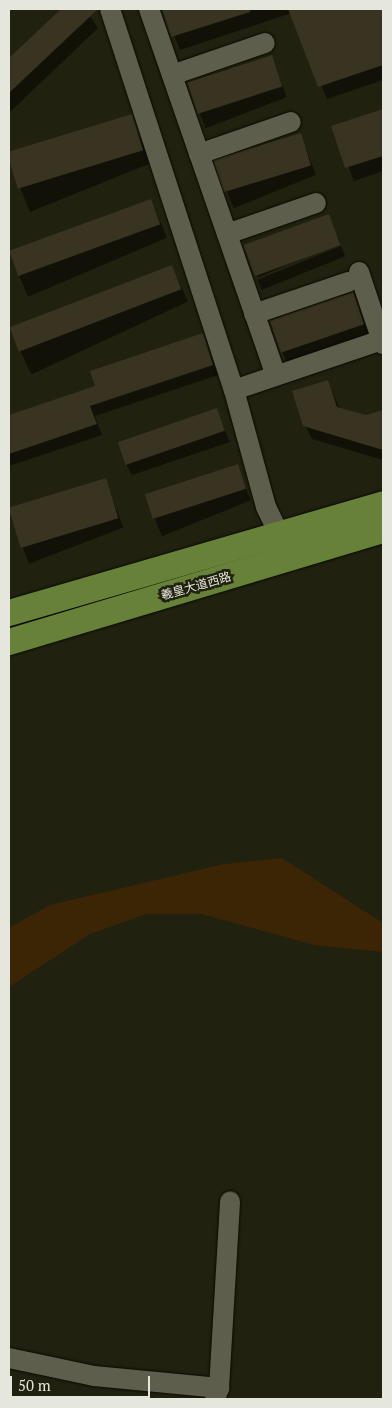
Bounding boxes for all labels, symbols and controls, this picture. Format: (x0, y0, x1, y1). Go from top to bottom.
street label: 羲皇大道西路 (159, 569, 233, 603)
scale bar (12, 1366, 152, 1398)
text: 50 m (18, 1375, 51, 1395)

